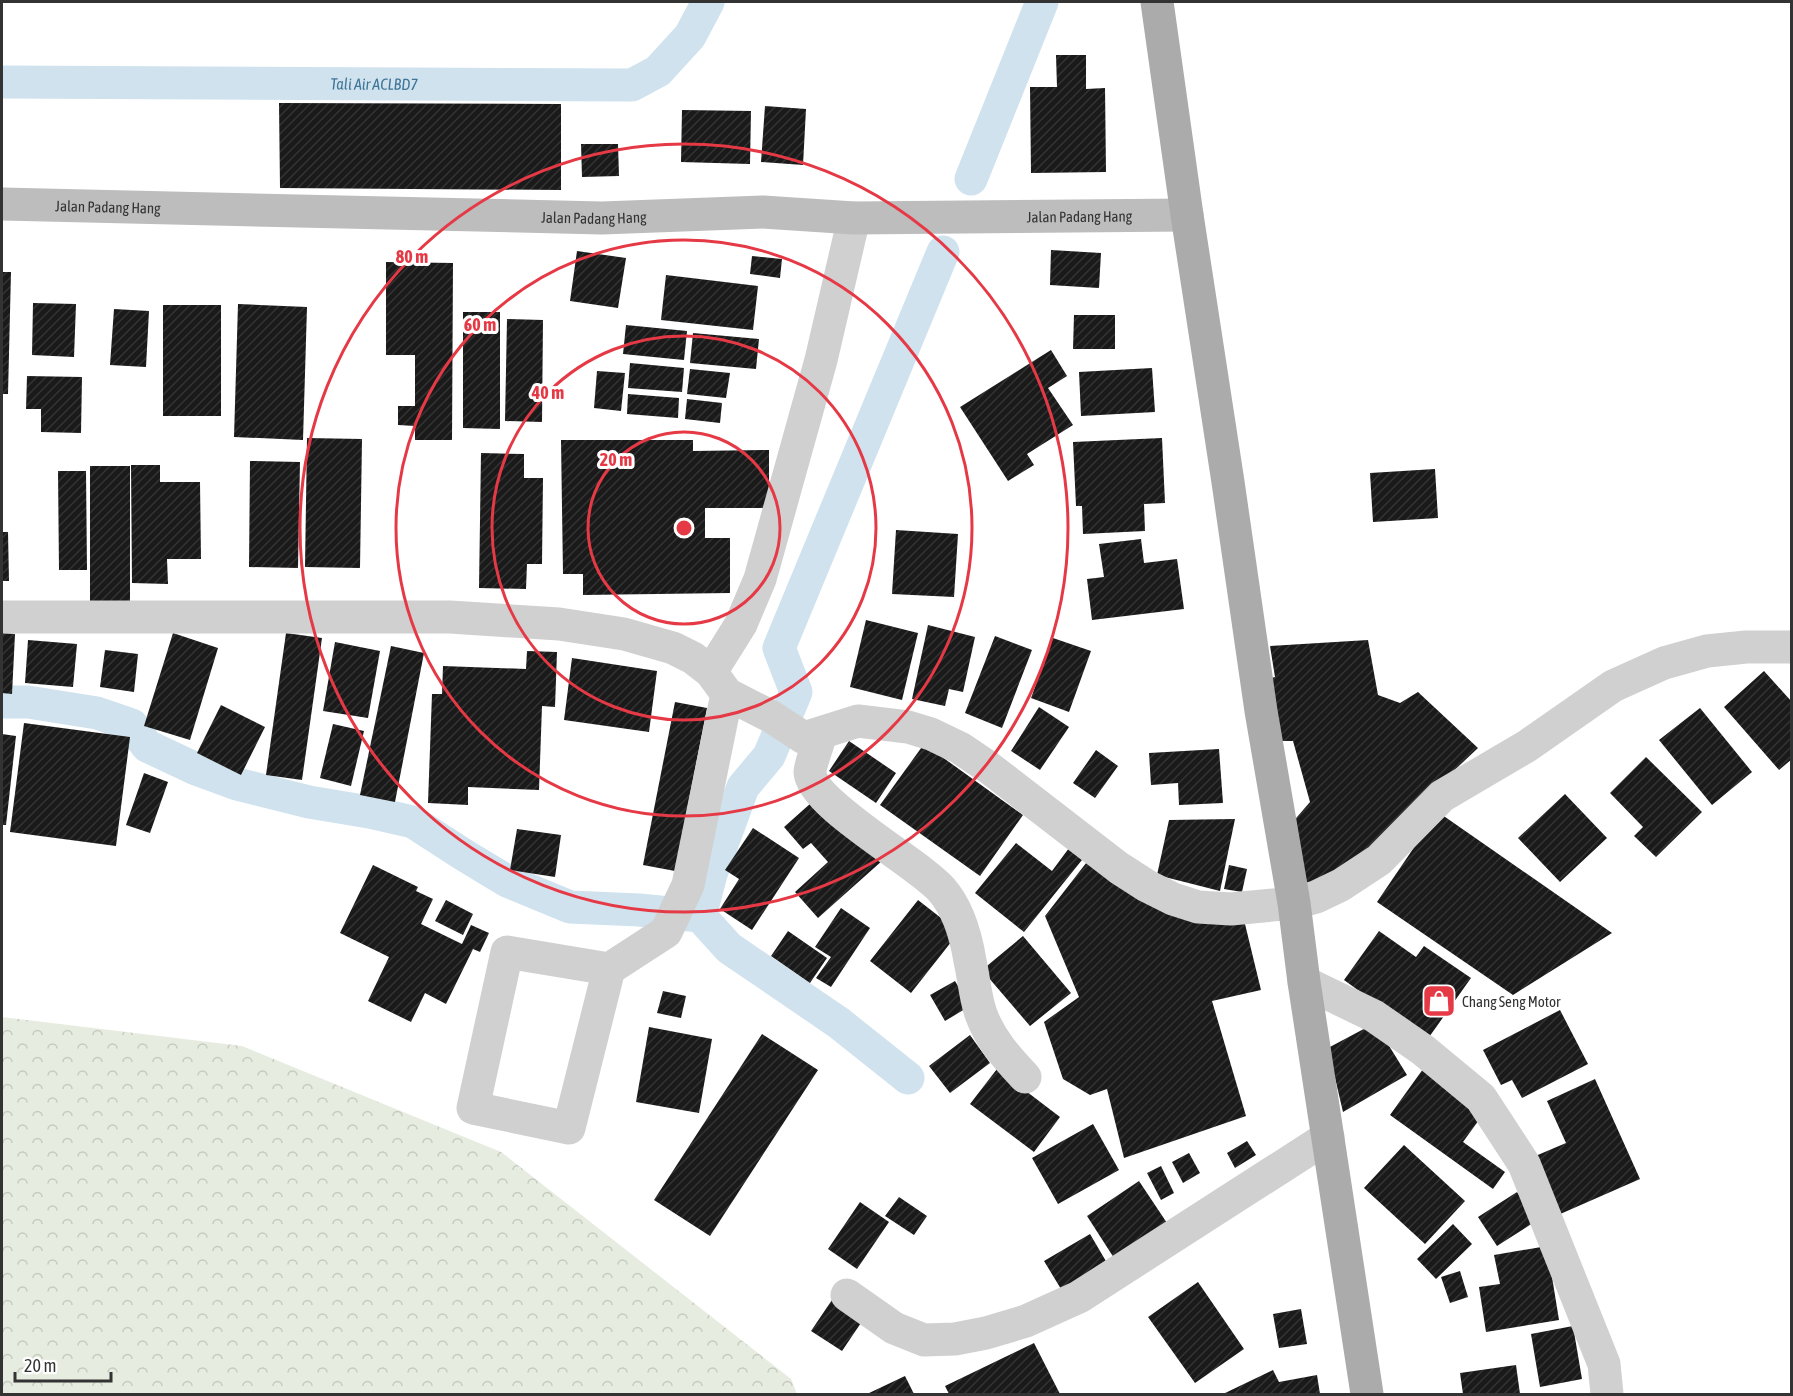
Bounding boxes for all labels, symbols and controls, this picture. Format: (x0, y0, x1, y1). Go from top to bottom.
water label: Tali Air ACLBD7 (330, 75, 418, 93)
street label: Jalan Padang Hang (55, 197, 161, 216)
street label: Jalan Padang Hang (1027, 207, 1133, 225)
street label: Jalan Padang Hang (541, 208, 647, 227)
text: 80 m (396, 246, 428, 267)
text: 60 m (464, 314, 496, 335)
text: 40 m (531, 382, 564, 403)
text: 20 m (600, 449, 632, 470)
centre of rings (674, 518, 694, 538)
shop icon: Chang Seng Motor (1421, 983, 1457, 1019)
place label: Chang Seng Motor (1462, 993, 1561, 1010)
scale bar (15, 1345, 111, 1383)
text: 20 m (24, 1355, 56, 1376)

